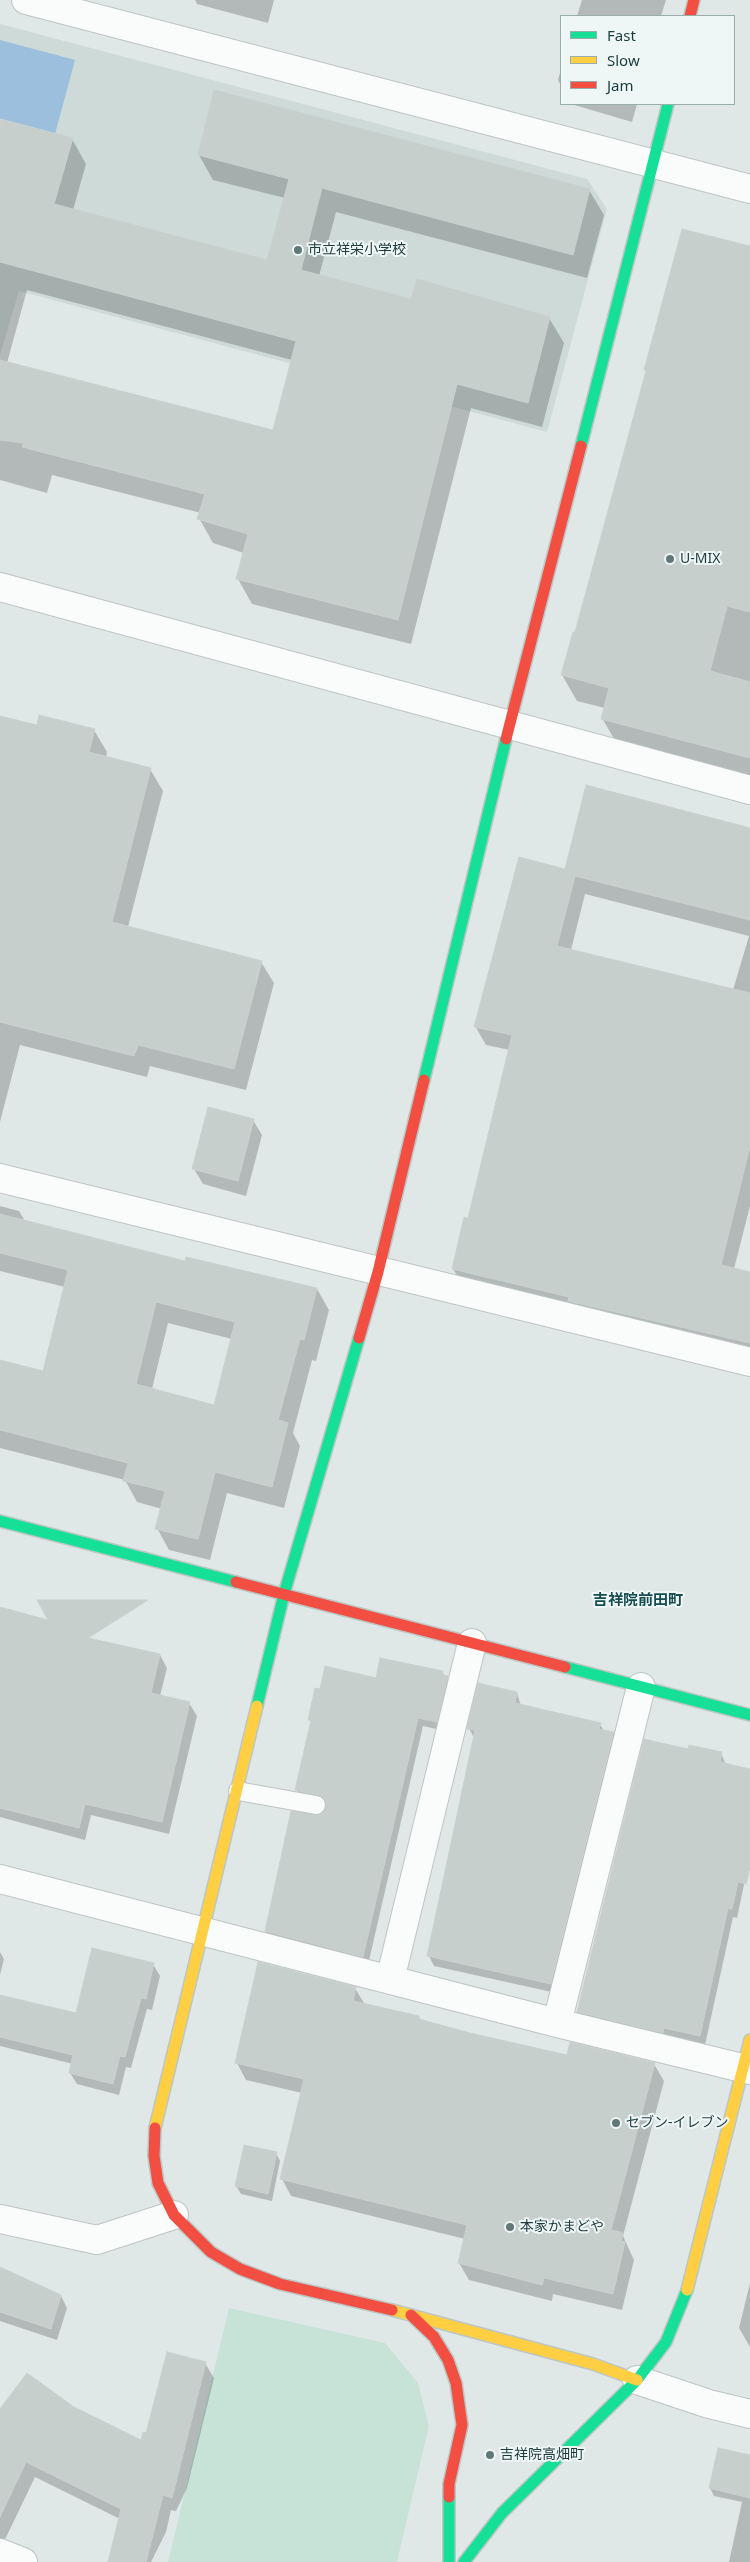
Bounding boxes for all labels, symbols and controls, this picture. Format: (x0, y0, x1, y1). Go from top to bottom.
legend (560, 15, 735, 105)
text: Fast (607, 25, 636, 45)
text: Slow (607, 50, 640, 70)
text: Jam (607, 75, 634, 95)
place label: 市立祥栄小学校 (308, 242, 406, 258)
marker: 市立祥栄小学校 (292, 244, 304, 256)
place label: U-MIX (680, 551, 720, 567)
marker: U-MIX (664, 553, 676, 565)
district label: 吉祥院前田町 (593, 1592, 683, 1610)
place label: セブン-イレブン (626, 2115, 729, 2131)
marker: セブン-イレブン (610, 2117, 622, 2129)
place label: 本家かまどや (520, 2219, 604, 2235)
marker: 本家かまどや (504, 2221, 516, 2233)
place label: 吉祥院高畑町 (500, 2447, 584, 2463)
marker: 吉祥院高畑町 (484, 2449, 496, 2461)

